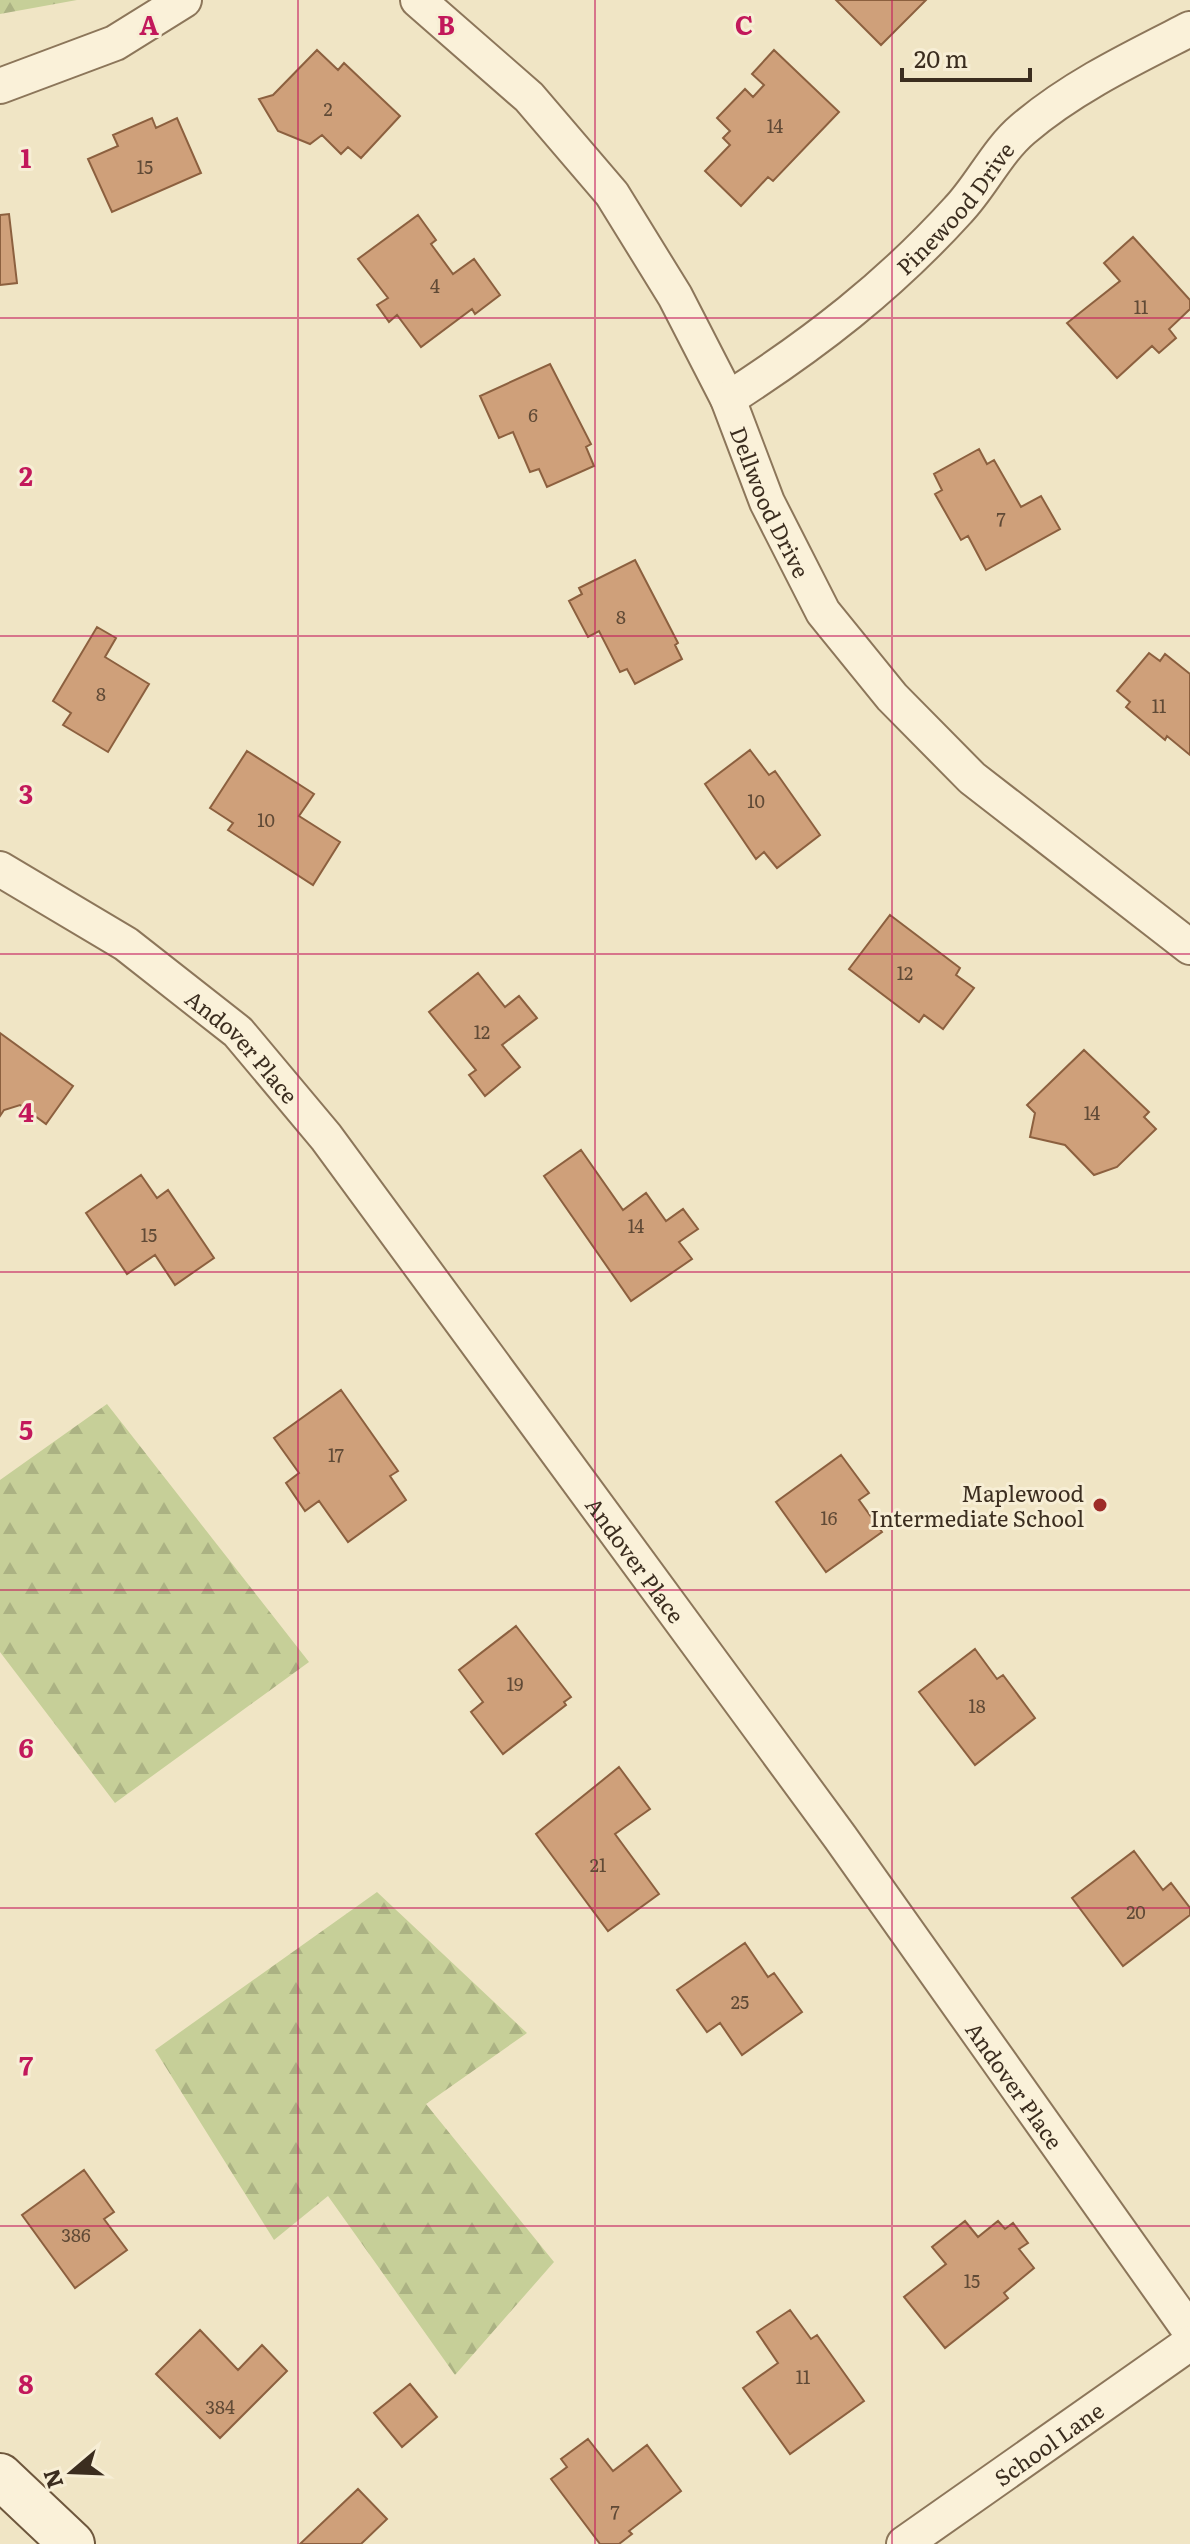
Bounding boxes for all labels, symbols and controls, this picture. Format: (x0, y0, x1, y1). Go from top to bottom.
text: A (139, 4, 159, 43)
text: B (437, 4, 455, 43)
text: C (735, 4, 753, 43)
scale bar (902, 32, 1030, 82)
text: 20 m (914, 40, 968, 75)
house number: 2 (323, 95, 333, 122)
house number: 14 (767, 112, 783, 139)
street label: Pinewood Drive (888, 134, 1021, 282)
text: 1 (21, 137, 32, 176)
house number: 15 (137, 153, 153, 180)
house number: 4 (430, 272, 440, 299)
house number: 11 (1134, 293, 1148, 320)
house number: 6 (528, 401, 538, 428)
street label: Dellwood Drive (723, 421, 819, 583)
text: 2 (19, 455, 33, 494)
house number: 7 (996, 505, 1006, 532)
house number: 8 (616, 603, 626, 630)
house number: 8 (96, 680, 106, 707)
house number: 11 (1152, 692, 1166, 719)
text: 3 (19, 773, 33, 812)
house number: 10 (747, 787, 765, 814)
house number: 10 (257, 806, 275, 833)
house number: 12 (897, 959, 913, 986)
street label: Andover Place (179, 981, 307, 1110)
house number: 12 (474, 1018, 490, 1045)
text: 4 (18, 1091, 34, 1130)
house number: 14 (1084, 1099, 1100, 1126)
house number: 14 (628, 1212, 644, 1239)
house number: 15 (141, 1221, 157, 1248)
text: 5 (19, 1409, 33, 1448)
house number: 17 (328, 1441, 344, 1468)
place label: Maplewood Intermediate School (870, 1476, 1084, 1534)
street label: Andover Place (579, 1489, 694, 1629)
marker: Maplewood Intermediate School (1091, 1496, 1109, 1514)
house number: 16 (821, 1504, 838, 1531)
house number: 19 (507, 1670, 523, 1697)
house number: 18 (968, 1692, 986, 1719)
text: 6 (18, 1727, 34, 1766)
house number: 21 (590, 1851, 606, 1878)
house number: 20 (1126, 1898, 1146, 1925)
house number: 25 (731, 1988, 749, 2015)
street label: Andover Place (959, 2014, 1072, 2155)
text: 7 (19, 2045, 33, 2084)
house number: 386 (61, 2221, 91, 2248)
house number: 15 (964, 2267, 980, 2294)
text: 8 (18, 2363, 34, 2402)
house number: 11 (796, 2363, 810, 2390)
house number: 384 (205, 2393, 235, 2420)
street label: School Lane (986, 2393, 1110, 2493)
north arrow (32, 2432, 112, 2512)
text: N (33, 2465, 70, 2493)
house number: 7 (610, 2498, 620, 2525)

